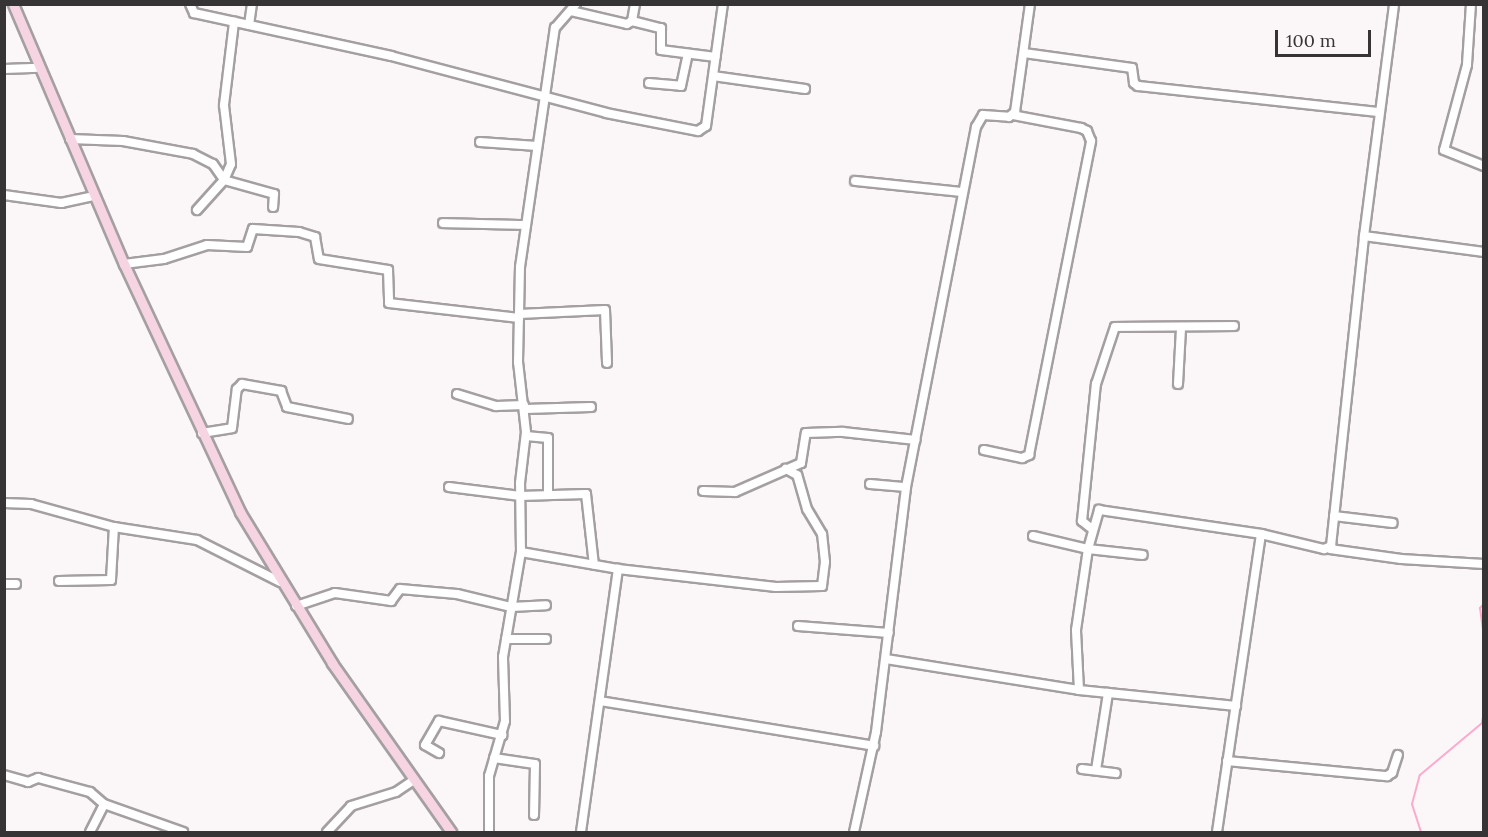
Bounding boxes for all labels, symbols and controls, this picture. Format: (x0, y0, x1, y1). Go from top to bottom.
scale bar (1278, 18, 1374, 56)
text: 100 m (1286, 29, 1336, 52)

